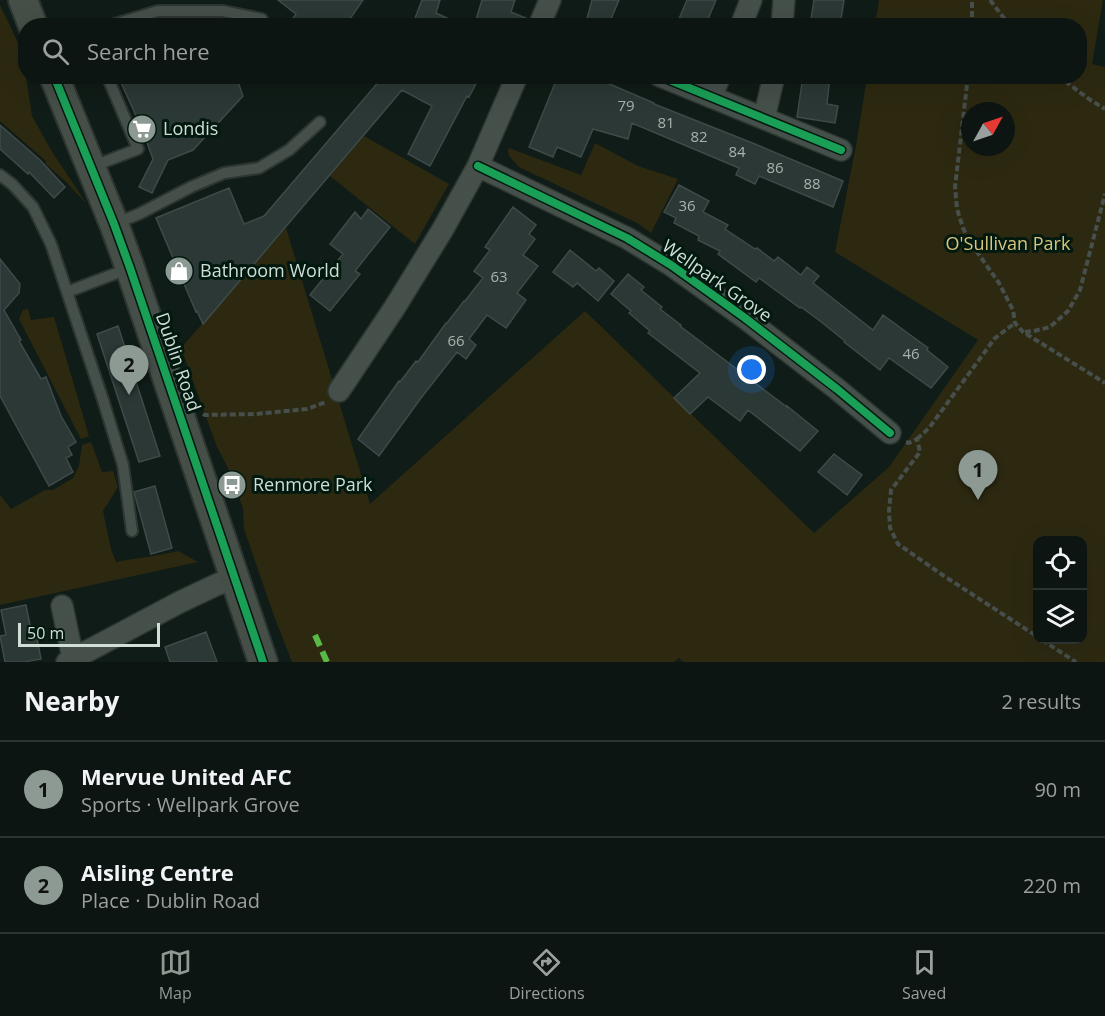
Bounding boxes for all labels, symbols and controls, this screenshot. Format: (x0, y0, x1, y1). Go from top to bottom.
search box (18, 18, 1087, 84)
icon: search (39, 35, 72, 68)
text: Search here (87, 36, 210, 66)
house number: 79 (617, 95, 635, 115)
north arrow (961, 102, 1015, 156)
house number: 81 (657, 112, 675, 132)
supermarket icon: Londis (126, 113, 158, 145)
place label: Londis (163, 116, 218, 140)
house number: 82 (690, 126, 708, 146)
house number: 84 (728, 141, 746, 161)
house number: 86 (766, 157, 784, 177)
house number: 88 (803, 173, 821, 193)
house number: 36 (678, 195, 696, 215)
park label: O'Sullivan Park (946, 231, 1071, 255)
street label: Wellpark Grove (658, 233, 777, 327)
shop icon: Bathroom World (163, 255, 195, 287)
place label: Bathroom World (200, 258, 340, 282)
house number: 63 (490, 266, 508, 286)
street label: Dublin Road (151, 309, 207, 414)
house number: 66 (447, 330, 465, 350)
house number: 46 (902, 343, 920, 363)
pin: 2 (110, 346, 148, 395)
your location (737, 355, 766, 384)
pin: 1 (958, 450, 998, 500)
bus stop icon: Renmore Park (216, 469, 248, 501)
place label: Renmore Park (253, 472, 373, 496)
map controls (1033, 536, 1087, 644)
button: locate (1033, 536, 1087, 590)
button: layers (1033, 590, 1087, 644)
scale bar (18, 620, 160, 648)
text: 50 m (27, 622, 64, 644)
text: Nearby (24, 683, 119, 719)
text: 2 results (1001, 688, 1081, 715)
text: Mervue United AFC (81, 761, 292, 791)
text: 1 (38, 776, 49, 803)
text: 90 m (1034, 776, 1081, 803)
text: Sports · Wellpark Grove (81, 791, 300, 818)
text: Aisling Centre (81, 857, 234, 887)
text: 2 (38, 872, 49, 899)
text: 220 m (1023, 872, 1081, 899)
text: Place · Dublin Road (81, 887, 260, 914)
tab: Map (159, 946, 192, 1004)
tab: Directions (509, 946, 585, 1004)
tab: Saved (902, 946, 946, 1004)

